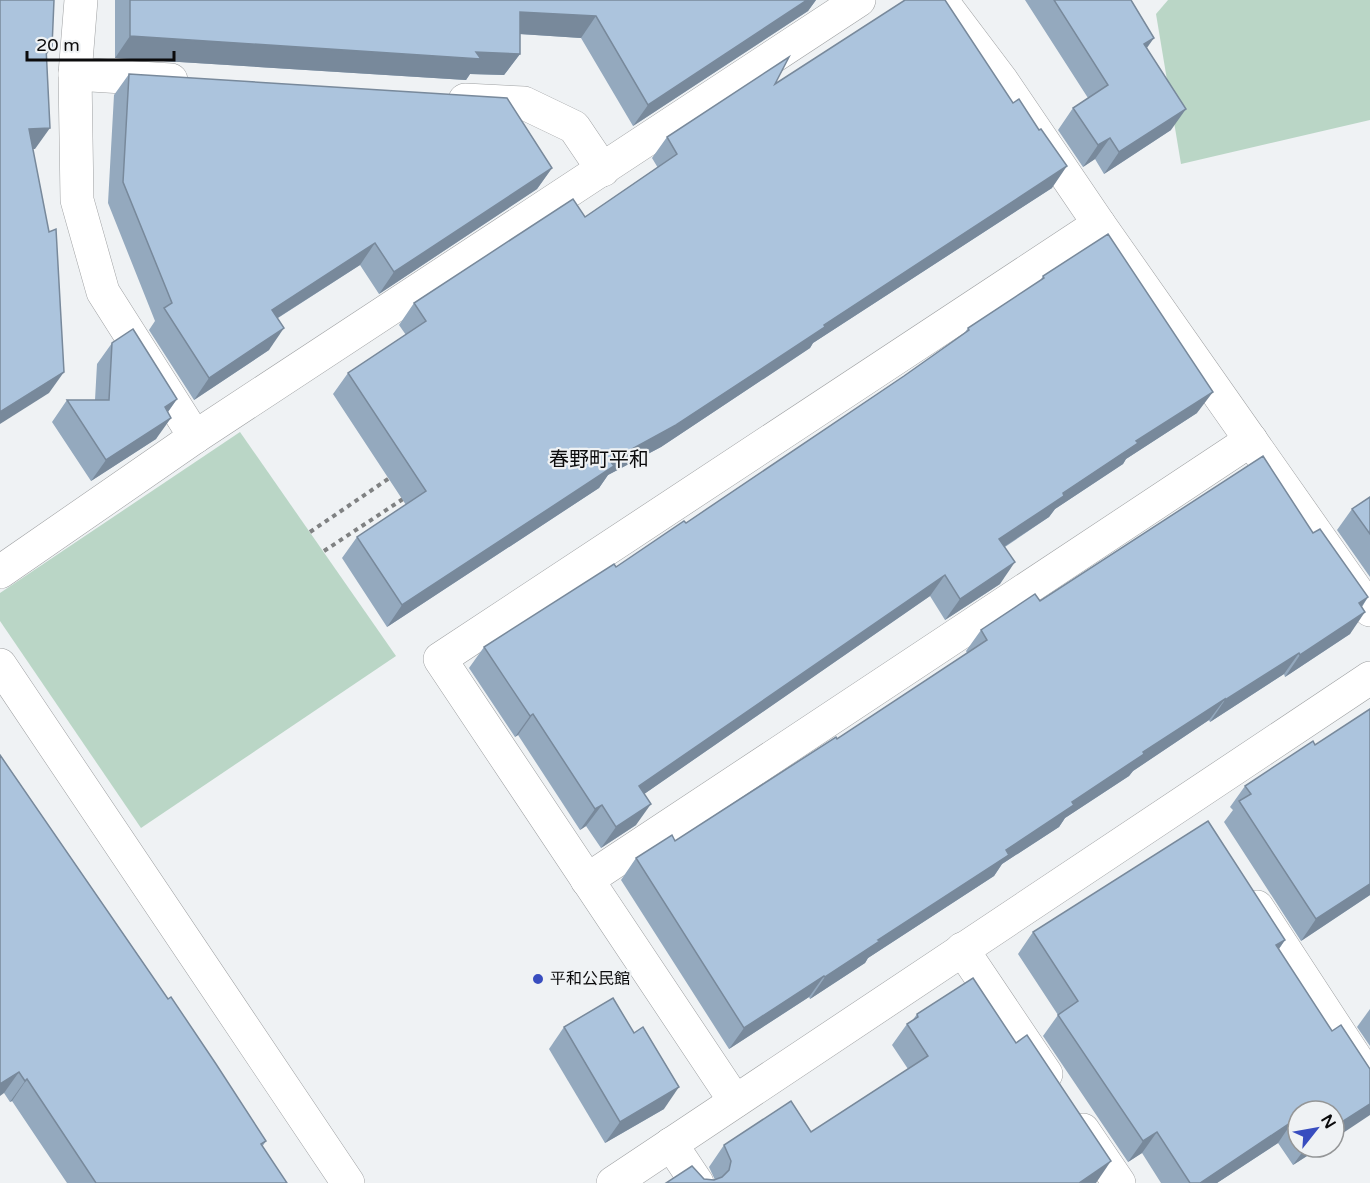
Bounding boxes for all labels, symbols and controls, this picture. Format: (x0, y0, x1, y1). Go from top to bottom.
scale bar (27, 24, 174, 62)
text: 20 m (36, 34, 80, 56)
district label: 春野町平和 (549, 448, 649, 472)
place label: 平和公民館 (550, 969, 630, 989)
marker: 平和公民館 (531, 972, 545, 986)
north arrow (1286, 1099, 1346, 1159)
text: N (1316, 1111, 1340, 1132)

